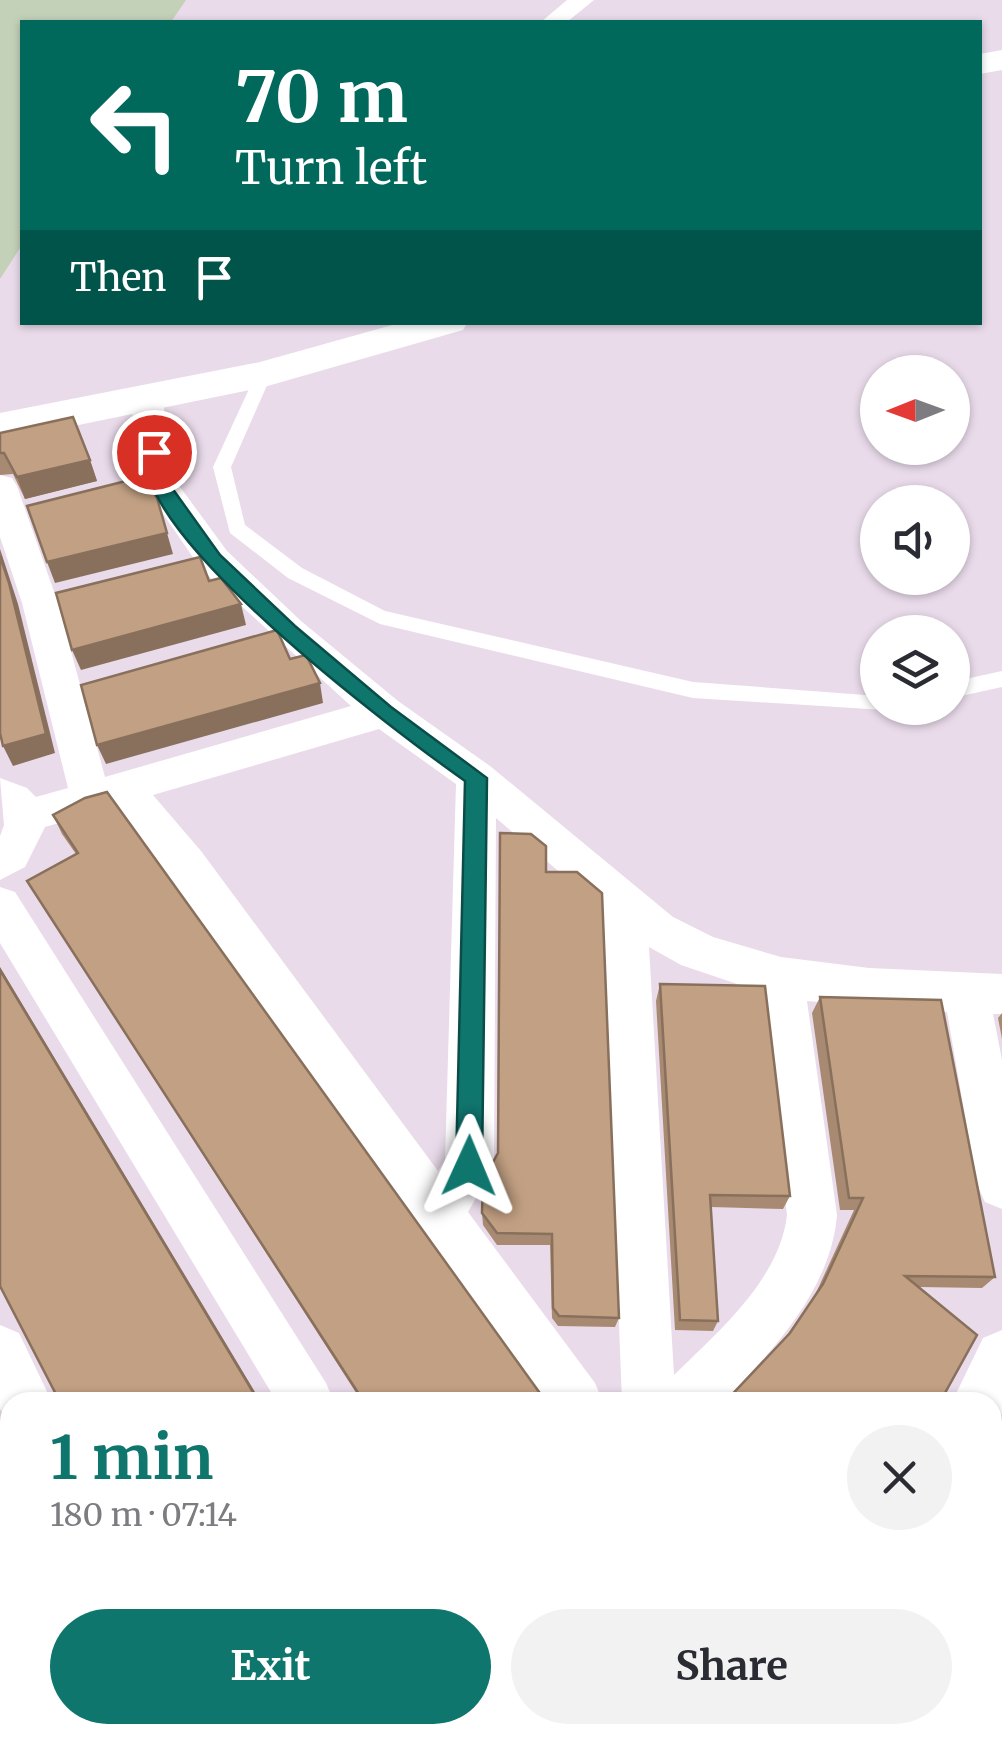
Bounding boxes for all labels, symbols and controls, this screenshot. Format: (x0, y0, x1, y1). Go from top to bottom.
text: 70 m (235, 53, 408, 141)
icon: left (70, 60, 200, 190)
text: Turn left (235, 140, 427, 196)
icon: arrive (187, 250, 242, 305)
text: Then (70, 254, 167, 301)
north arrow (860, 355, 970, 465)
map controls (860, 355, 970, 725)
pin (112, 410, 197, 495)
icon: arrive (127, 425, 182, 480)
button: sound (860, 485, 970, 595)
button: layers (860, 615, 970, 725)
position arrow (417, 1114, 521, 1218)
text: 1 min (50, 1420, 213, 1495)
button: close (847, 1425, 952, 1530)
text: 180 m · 07:14 (50, 1495, 237, 1535)
button: Exit (50, 1609, 491, 1724)
button: Share (511, 1609, 952, 1724)

